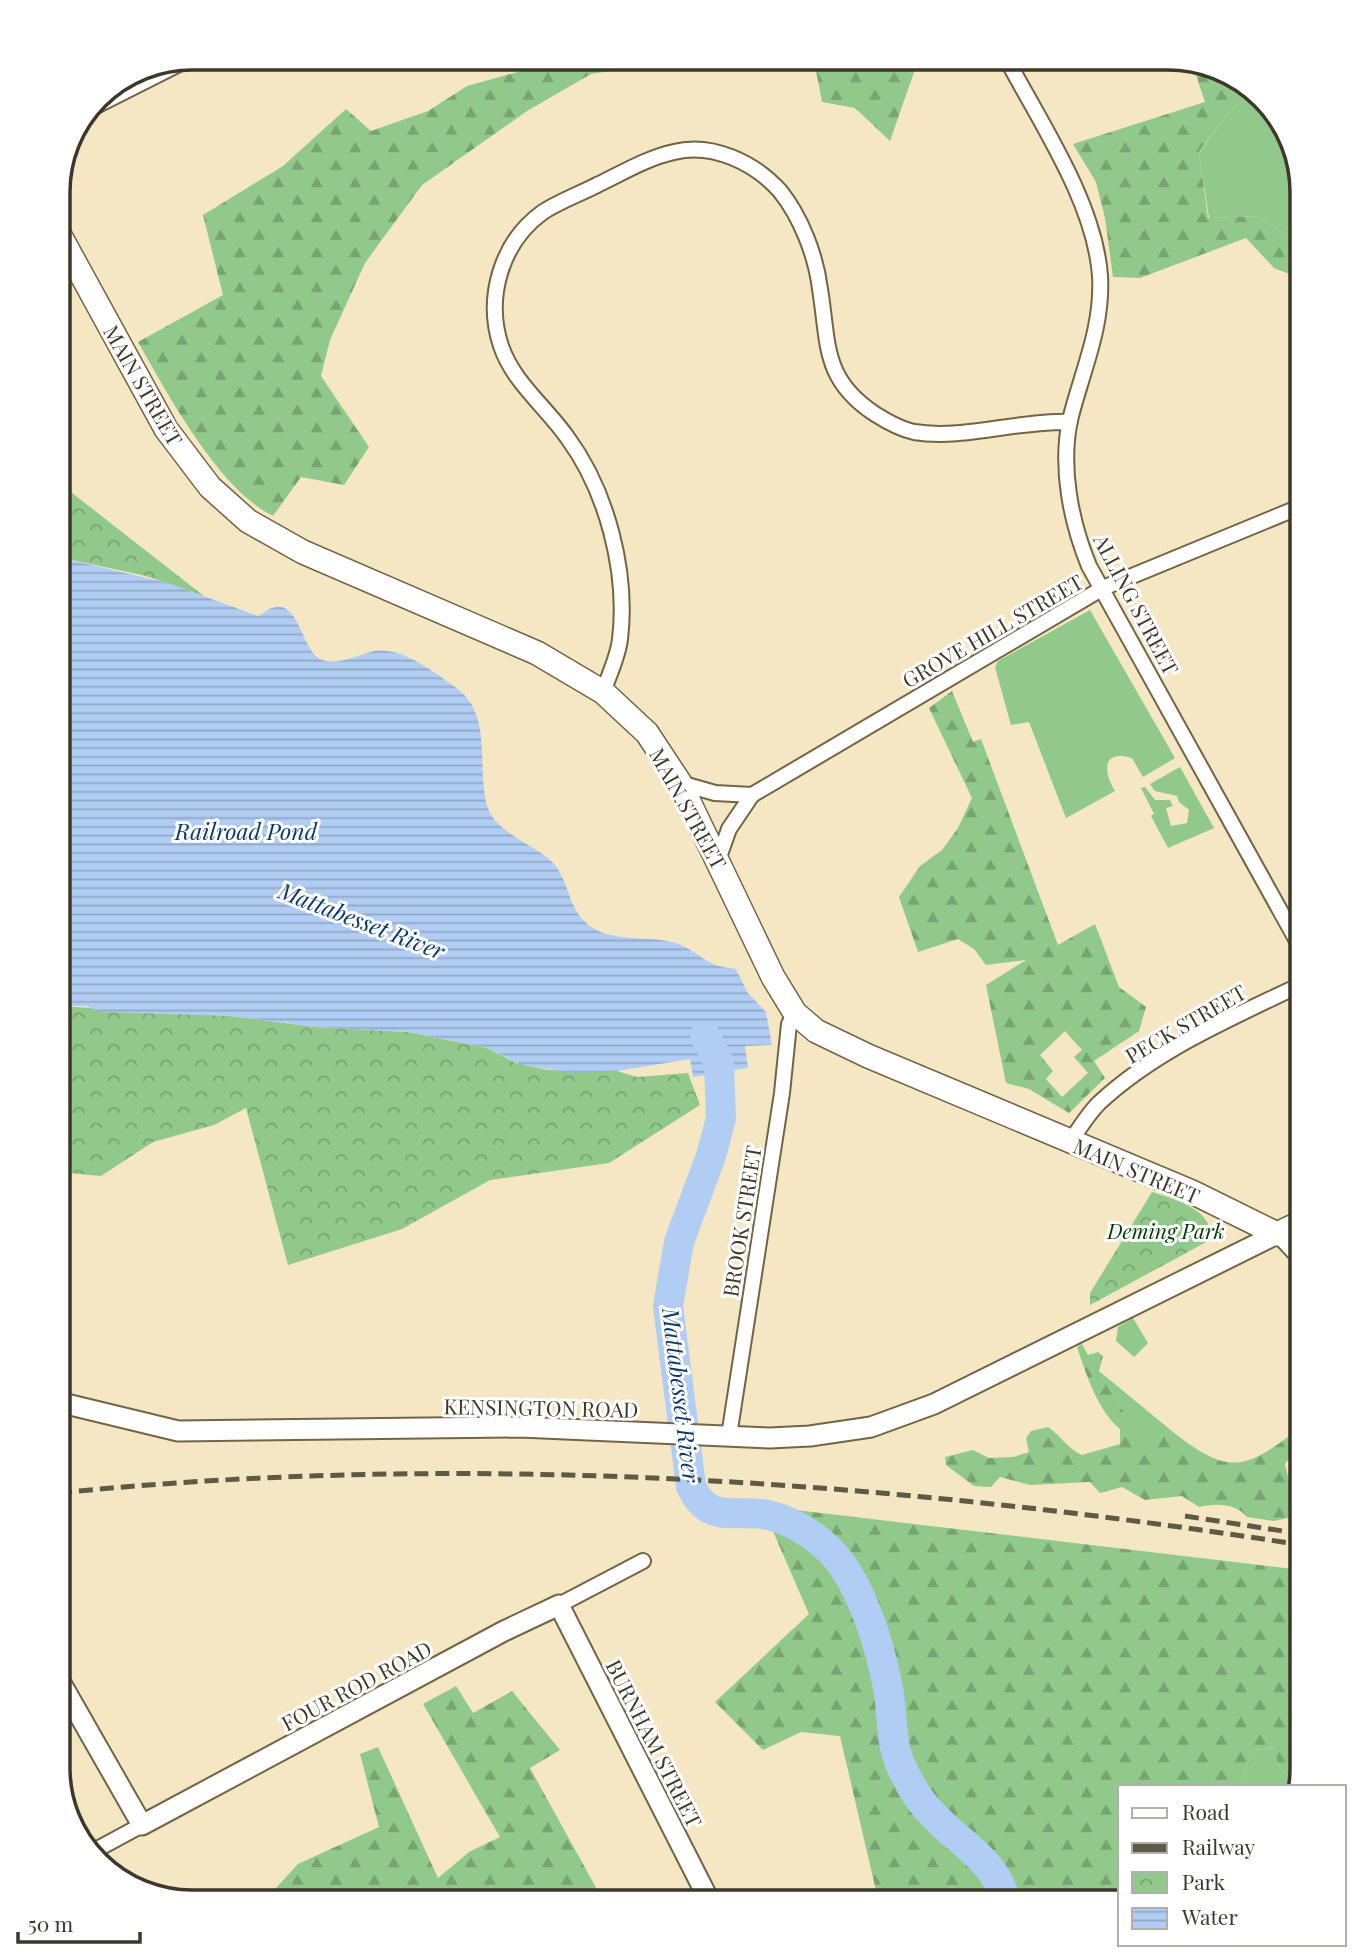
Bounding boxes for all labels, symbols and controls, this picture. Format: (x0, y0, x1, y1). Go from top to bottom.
street label: MAIN STREET (98, 320, 190, 450)
street label: ALLING STREET (1088, 528, 1186, 679)
street label: GROVE HILL STREET (896, 567, 1088, 693)
street label: MAIN STREET (644, 742, 734, 874)
water label: Railroad Pond (174, 815, 318, 846)
water label: Mattabesset River (274, 874, 451, 966)
street label: PECK STREET (1119, 977, 1251, 1069)
street label: MAIN STREET (1069, 1131, 1205, 1209)
street label: BROOK STREET (715, 1143, 767, 1299)
park label: Deming Park (1106, 1216, 1225, 1244)
water label: Mattabesset River (656, 1305, 708, 1485)
street label: KENSINGTON ROAD (443, 1391, 639, 1423)
street label: FOUR ROD ROAD (276, 1634, 436, 1736)
street label: BURNHAM STREET (601, 1654, 709, 1832)
legend (1118, 1785, 1346, 1946)
text: Road (1182, 1797, 1230, 1825)
text: Railway (1182, 1832, 1256, 1860)
text: Park (1182, 1867, 1226, 1895)
scale bar (18, 1900, 140, 1944)
text: Water (1181, 1902, 1238, 1930)
text: 50 m (28, 1909, 74, 1937)

